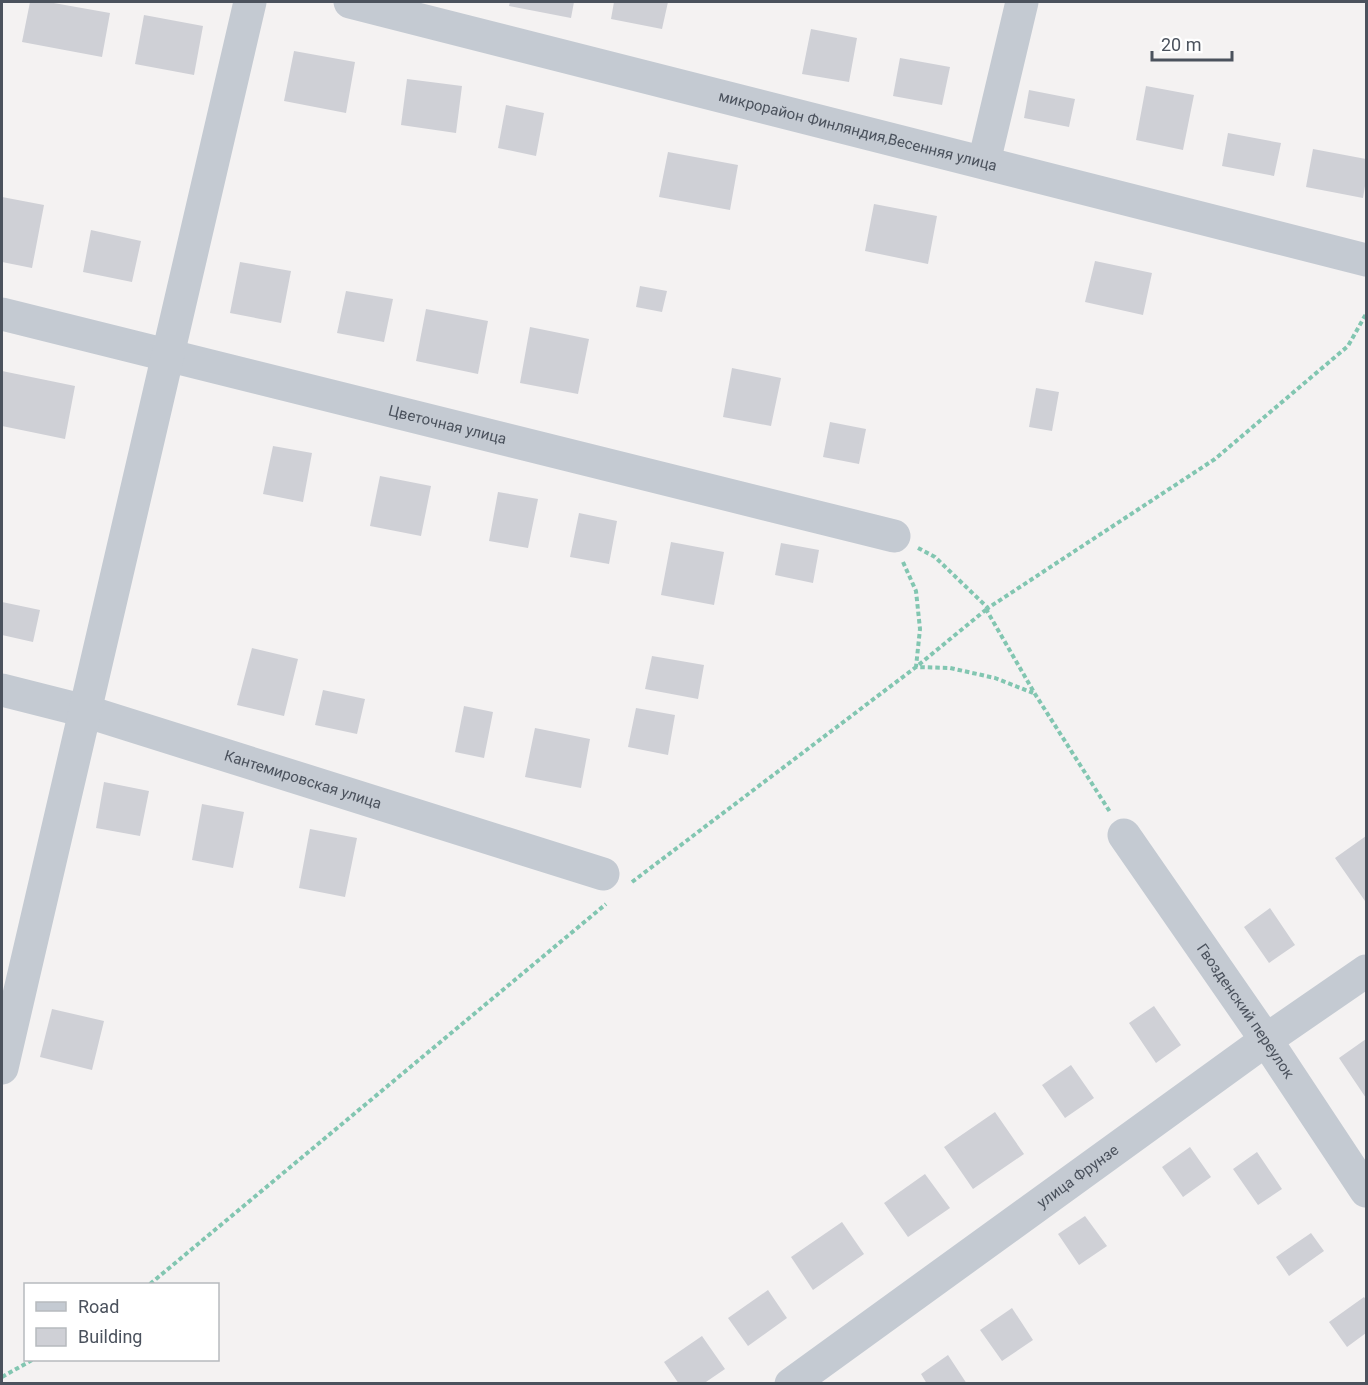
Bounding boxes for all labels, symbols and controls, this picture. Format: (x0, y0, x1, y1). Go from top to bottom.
scale bar (1152, 24, 1232, 62)
text: 20 m (1161, 34, 1201, 55)
street label: микрорайон Финляндия,Весенняя улица (717, 87, 999, 175)
street label: Цветочная улица (386, 401, 508, 448)
street label: Кантемировская улица (222, 746, 384, 813)
street label: Гвозденский переулок (1193, 940, 1298, 1082)
street label: улица Фрунзе (1033, 1141, 1122, 1212)
legend (24, 1283, 219, 1361)
text: Road (78, 1296, 119, 1317)
text: Building (78, 1326, 142, 1347)

